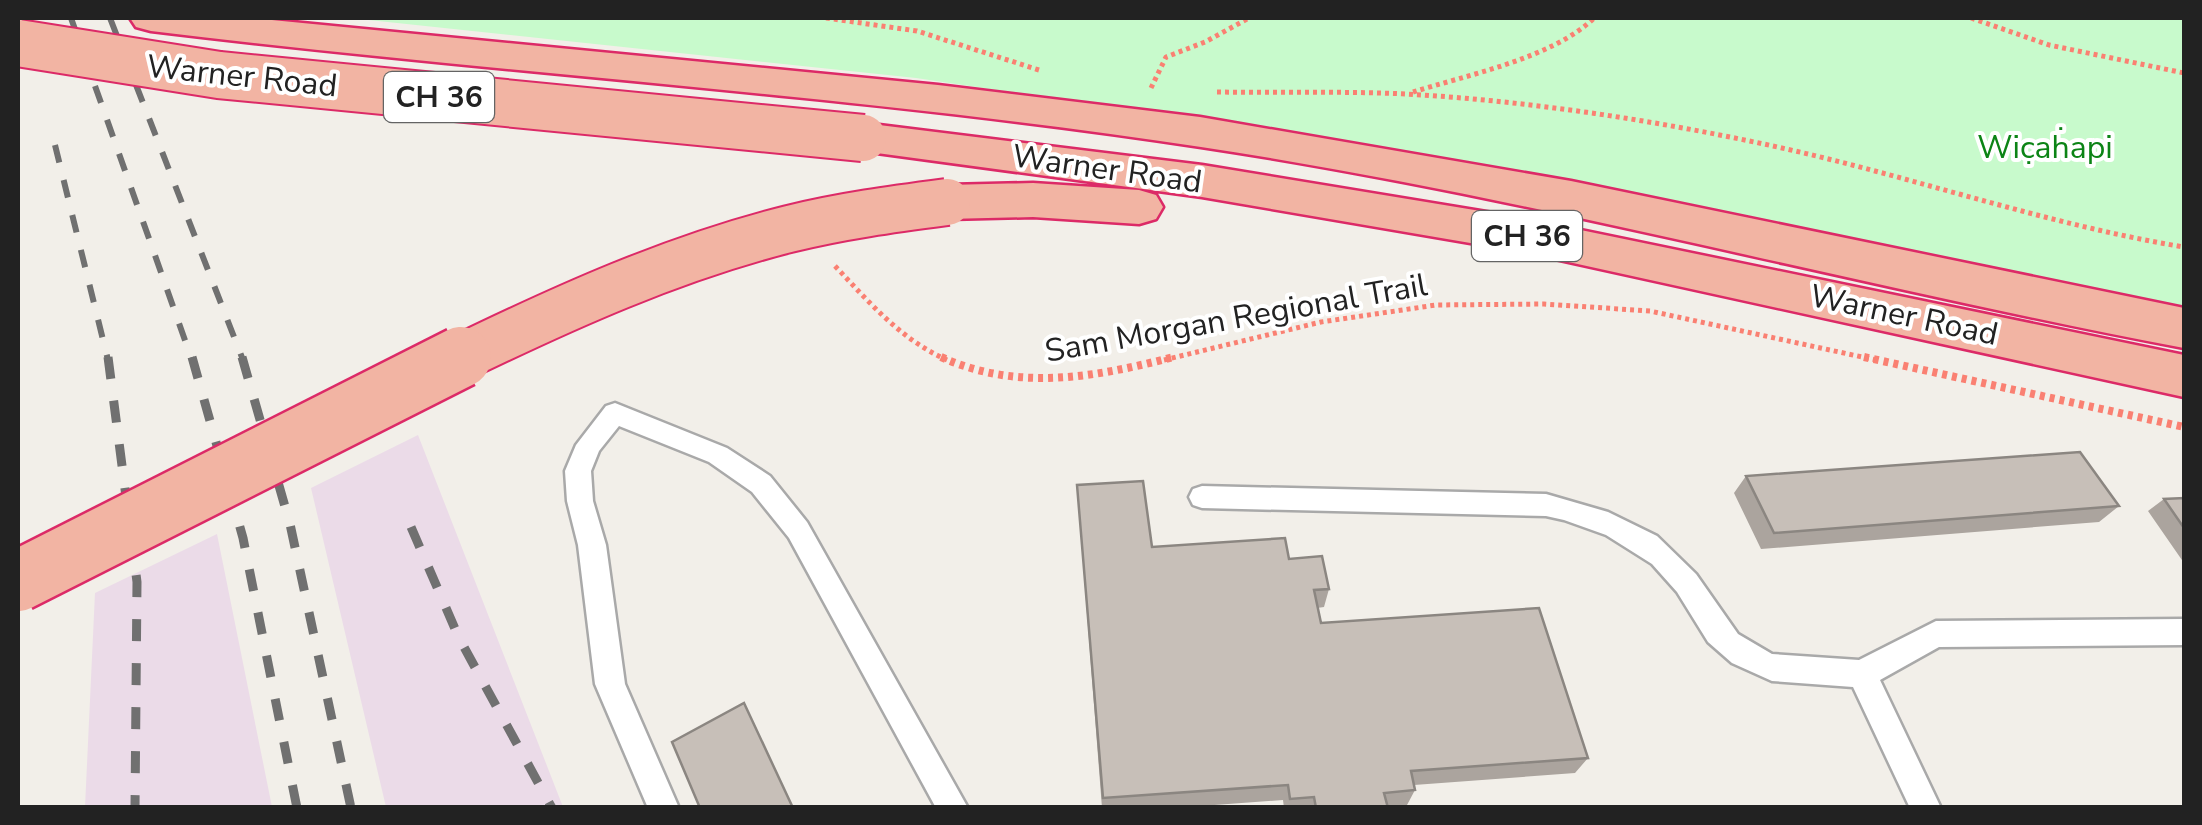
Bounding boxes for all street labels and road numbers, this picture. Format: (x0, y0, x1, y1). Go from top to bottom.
street label: Warner Road (145, 45, 339, 107)
road number: CH 36 (384, 72, 494, 122)
street label: Warner Road (1009, 134, 1205, 204)
road number: CH 36 (1472, 211, 1582, 261)
street label: Sam Morgan Regional Trail (1041, 263, 1431, 373)
street label: Warner Road (1806, 274, 2002, 356)

